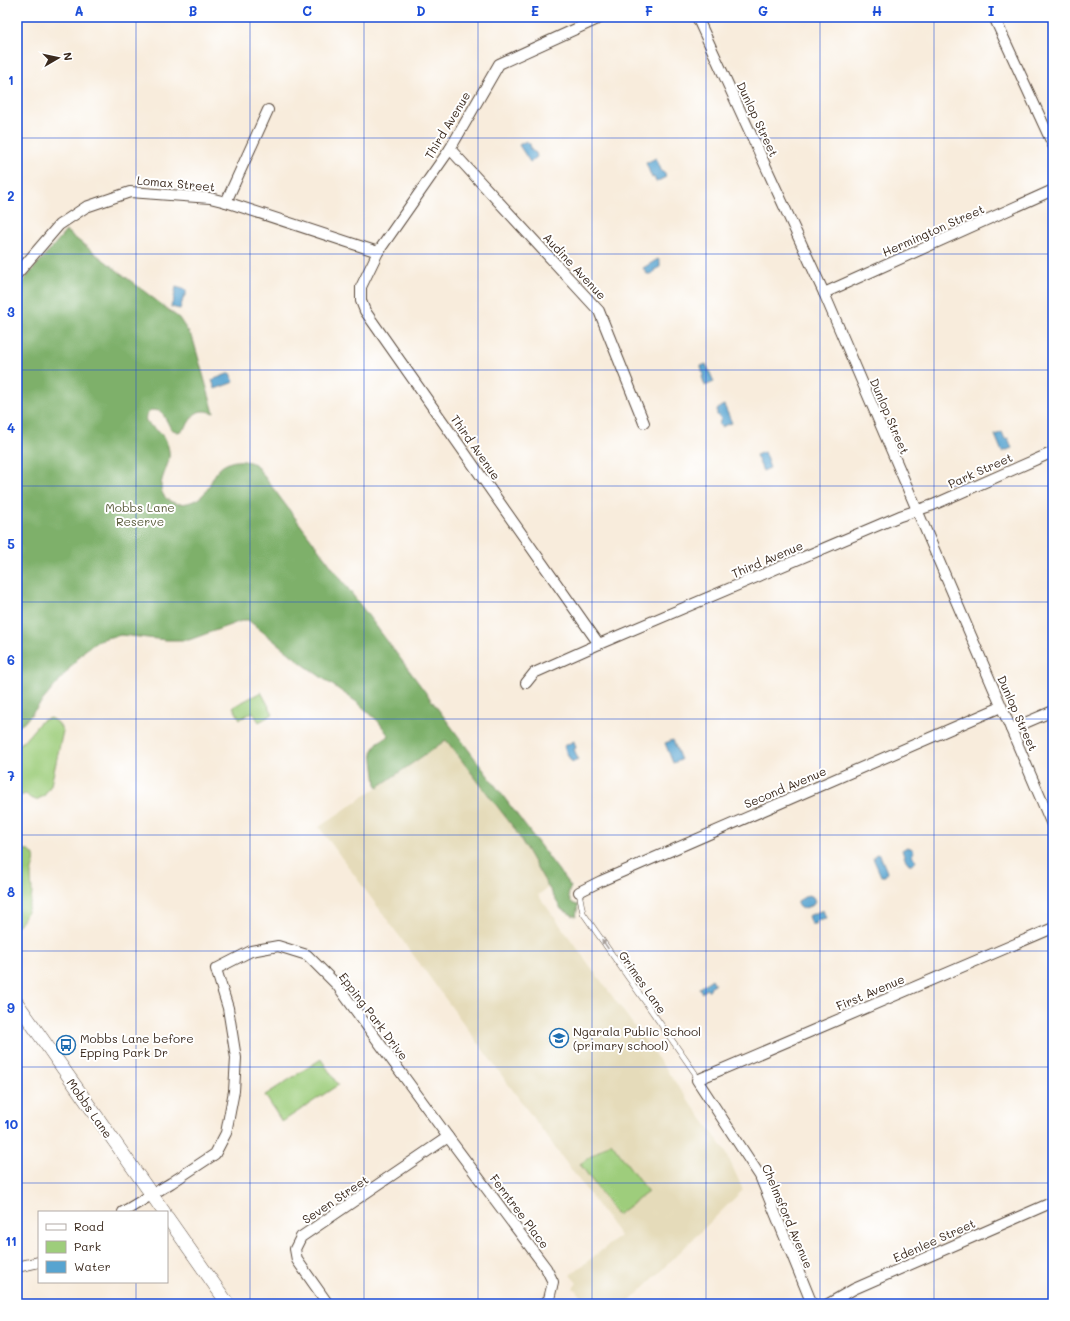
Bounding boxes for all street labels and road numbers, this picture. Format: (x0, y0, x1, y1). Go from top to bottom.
street label: Dunlop Street (734, 79, 782, 159)
street label: Third Avenue (421, 88, 473, 162)
street label: Lomax Street (136, 172, 216, 194)
street label: Hermington Street (880, 200, 986, 260)
street label: Audine Avenue (540, 229, 610, 303)
street label: Dunlop Street (867, 376, 913, 456)
street label: Third Avenue (448, 411, 504, 483)
street label: Park Street (945, 449, 1015, 491)
street label: Third Avenue (729, 537, 805, 581)
street label: Dunlop Street (994, 673, 1042, 753)
street label: Second Avenue (741, 762, 829, 812)
street label: Grimes Lane (615, 947, 671, 1017)
street label: Epping Park Drive (336, 969, 412, 1063)
street label: First Avenue (833, 970, 907, 1014)
street label: Mobbs Lane (64, 1075, 116, 1141)
street label: Chelmsford Avenue (759, 1161, 817, 1271)
street label: Seven Street (299, 1171, 371, 1227)
street label: Ferntree Place (487, 1171, 553, 1251)
street label: Edenlee Street (890, 1215, 978, 1265)

